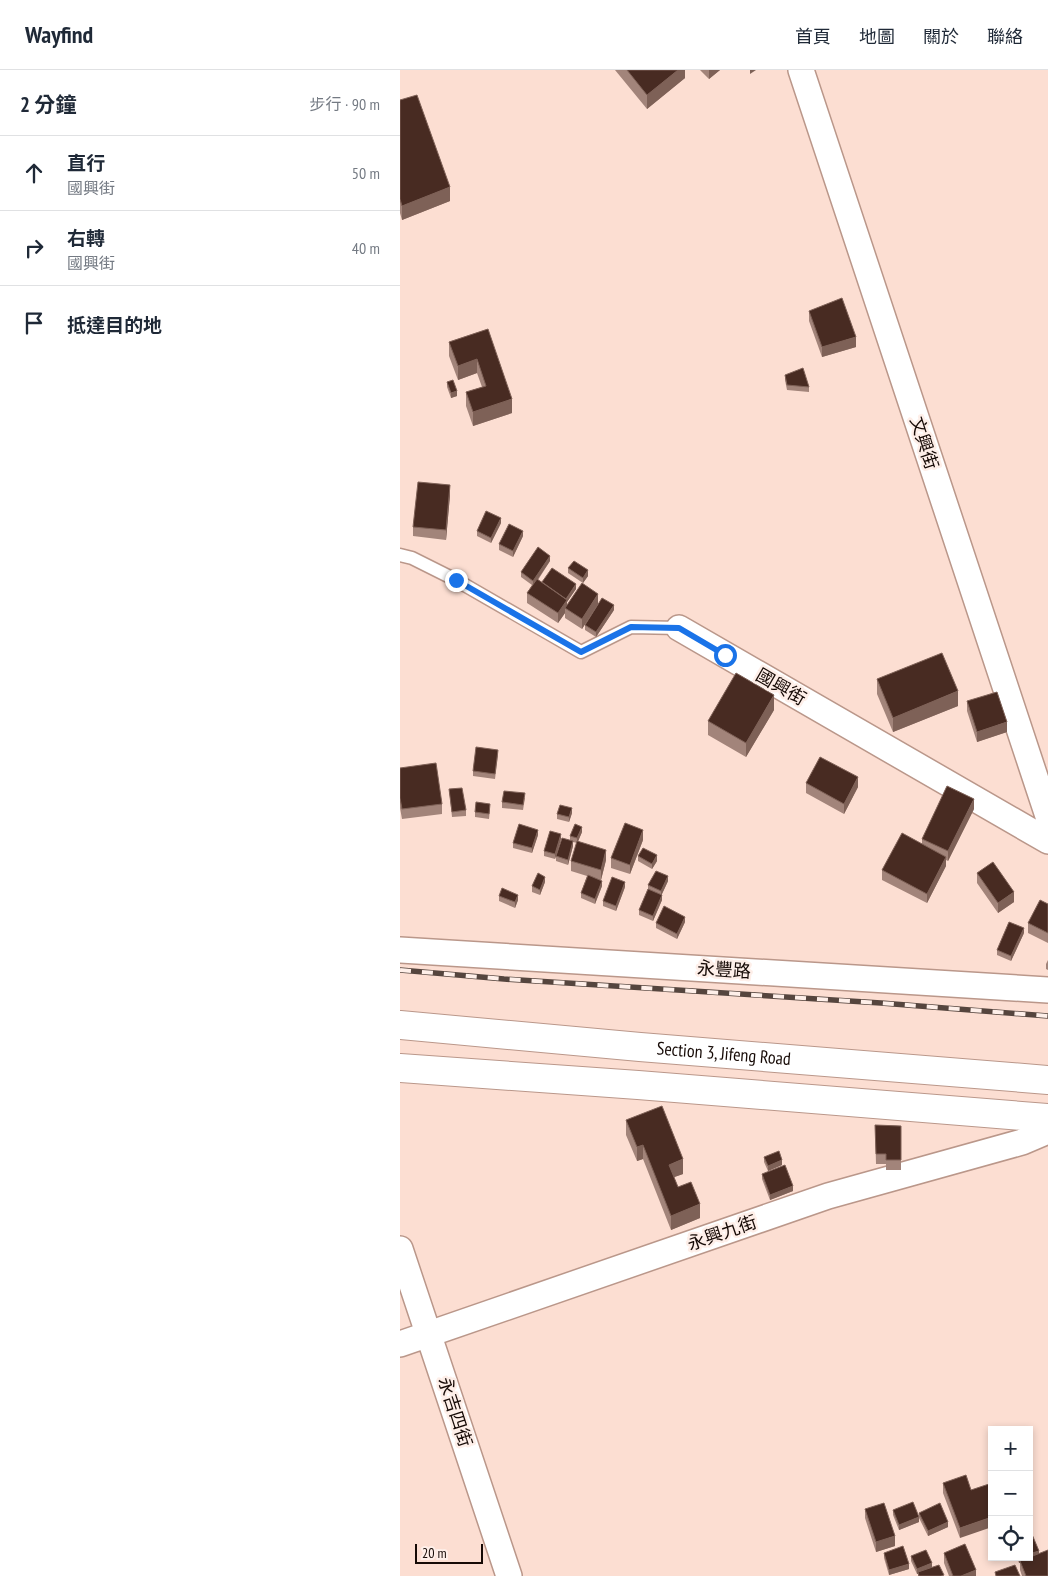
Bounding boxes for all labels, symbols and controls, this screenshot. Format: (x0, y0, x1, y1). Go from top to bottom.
text: Wayfind (25, 19, 93, 50)
text: 首頁 (795, 25, 831, 48)
text: 地圖 (859, 25, 895, 48)
text: 關於 (923, 25, 959, 48)
text: 聯絡 (987, 25, 1023, 48)
text: 2 分鐘 (20, 91, 76, 118)
text: 步行 · 90 m (310, 94, 380, 114)
text: 直行 (67, 151, 105, 175)
icon: ahead (20, 159, 48, 187)
text: 50 m (352, 163, 380, 183)
text: 國興街 (67, 178, 115, 198)
text: 右轉 (67, 226, 105, 250)
icon: right (20, 234, 48, 262)
text: 40 m (352, 238, 380, 258)
text: 國興街 (67, 253, 115, 273)
icon: arrive (20, 309, 48, 337)
text: 抵達目的地 (67, 313, 162, 337)
street label: 文興街 (905, 414, 944, 472)
route end (445, 569, 468, 592)
route start (714, 644, 737, 667)
street label: 國興街 (752, 663, 810, 710)
street label: 永豐路 (696, 956, 752, 983)
street label: Section 3, Jifeng Road (656, 1036, 792, 1070)
street label: 永興九街 (684, 1210, 760, 1255)
street label: 永吉四街 (433, 1374, 478, 1450)
map controls (988, 1426, 1033, 1561)
button: + (988, 1426, 1033, 1471)
button: − (988, 1471, 1033, 1516)
button: locate (988, 1516, 1033, 1561)
scale bar (415, 1541, 482, 1564)
text: 20 m (422, 1544, 447, 1562)

